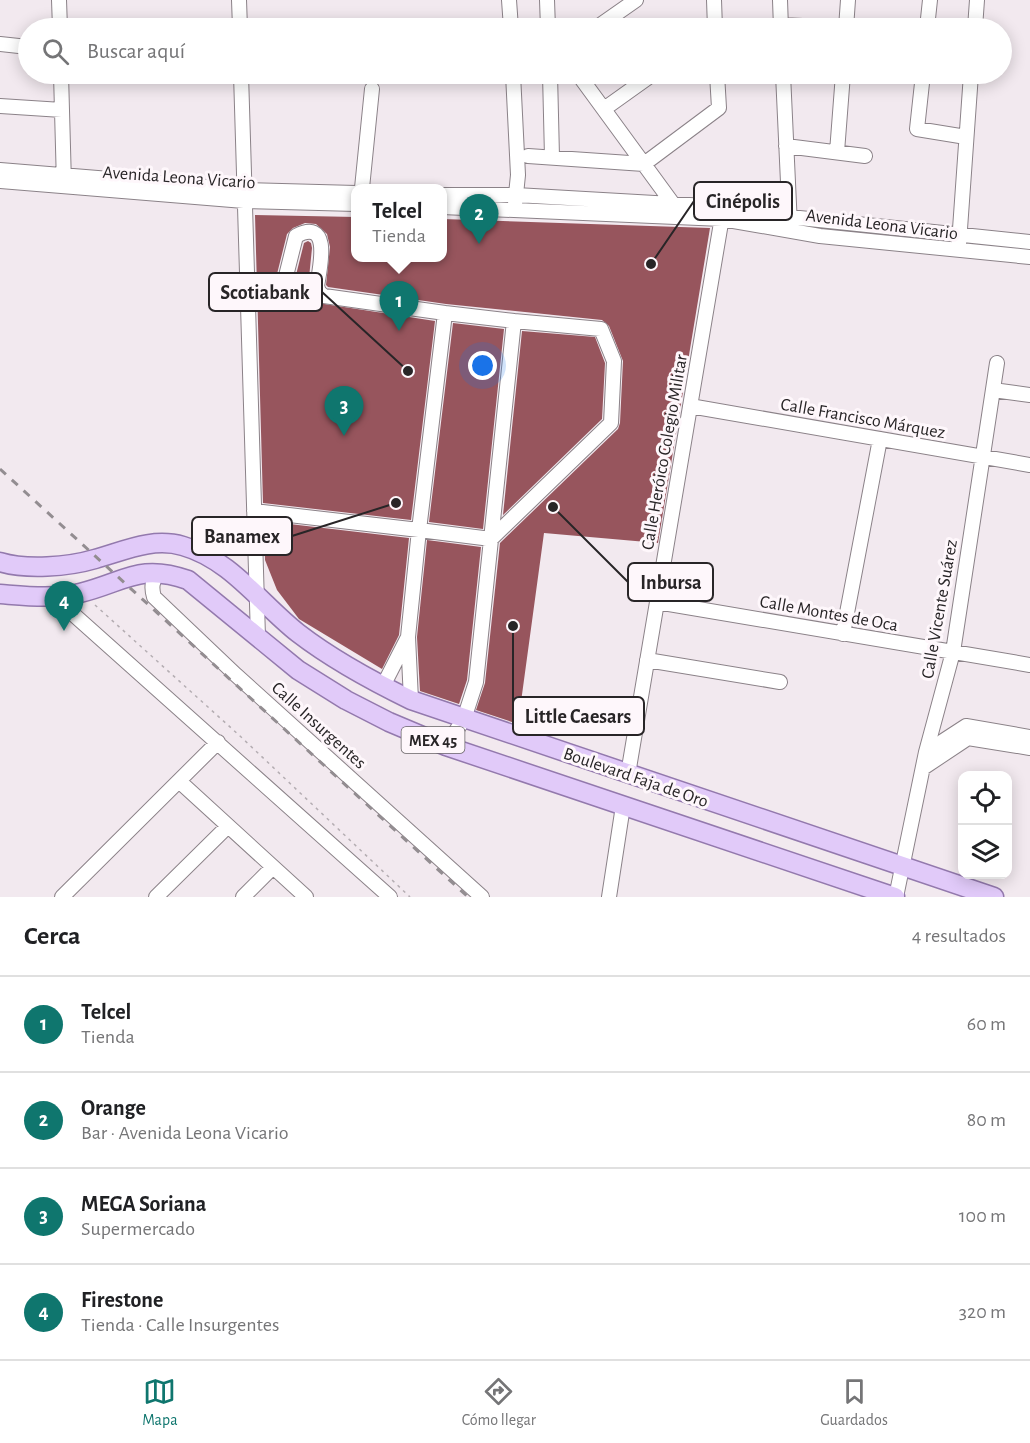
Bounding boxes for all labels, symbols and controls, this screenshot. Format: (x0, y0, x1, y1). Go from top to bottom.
search box (18, 18, 1012, 84)
icon: search (39, 35, 72, 68)
text: Buscar aquí (87, 40, 185, 62)
street label: Avenida Leona Vicario (102, 164, 256, 192)
callout: Cinépolis (694, 182, 792, 220)
popup (351, 184, 447, 262)
text: Cinépolis (706, 192, 780, 212)
pin: 2 (460, 194, 498, 244)
text: Telcel (372, 200, 422, 222)
street label: Avenida Leona Vicario (805, 207, 959, 243)
text: Tienda (372, 226, 426, 246)
callout: Scotiabank (209, 273, 322, 311)
pin: 1 (380, 282, 418, 331)
text: Scotiabank (220, 283, 310, 303)
your location (468, 351, 497, 380)
street label: Calle Heróico Colegio Militar (639, 353, 691, 551)
pin: 3 (324, 386, 364, 436)
street label: Calle Francisco Márquez (779, 396, 946, 442)
callout: Banamex (192, 517, 292, 555)
text: Banamex (204, 527, 281, 547)
street label: Calle Vicente Suárez (919, 538, 961, 680)
callout: Inbursa (628, 563, 713, 601)
text: Inbursa (640, 573, 702, 593)
pin: 4 (44, 582, 84, 631)
street label: Calle Montes de Oca (758, 593, 899, 635)
street label: Calle Insurgentes (268, 679, 369, 773)
callout: Little Caesars (513, 697, 644, 735)
text: Little Caesars (525, 707, 631, 727)
road number: MEX 45 (402, 727, 464, 753)
street label: Boulevard Faja de Oro (561, 745, 711, 811)
map controls (958, 771, 1012, 879)
button: locate (958, 771, 1012, 825)
button: layers (958, 825, 1012, 879)
text: Cerca (24, 923, 81, 949)
text: 4 resultados (912, 926, 1006, 946)
text: Telcel (81, 1001, 131, 1023)
text: 1 (40, 1014, 47, 1034)
text: 60 m (967, 1014, 1006, 1034)
text: Tienda (81, 1027, 135, 1047)
text: Orange (81, 1097, 146, 1119)
text: 2 (39, 1110, 48, 1130)
text: 80 m (967, 1110, 1006, 1130)
text: Bar · Avenida Leona Vicario (81, 1123, 289, 1143)
text: MEGA Soriana (81, 1193, 206, 1215)
text: 3 (39, 1206, 48, 1226)
text: 100 m (959, 1206, 1006, 1226)
text: Supermercado (81, 1219, 195, 1239)
text: Firestone (81, 1289, 163, 1311)
text: 4 (38, 1302, 49, 1322)
text: 320 m (959, 1302, 1006, 1322)
text: Tienda · Calle Insurgentes (81, 1315, 279, 1335)
tab: Mapa (142, 1375, 178, 1430)
tab: Cómo llegar (462, 1375, 536, 1430)
tab: Guardados (820, 1375, 888, 1430)

